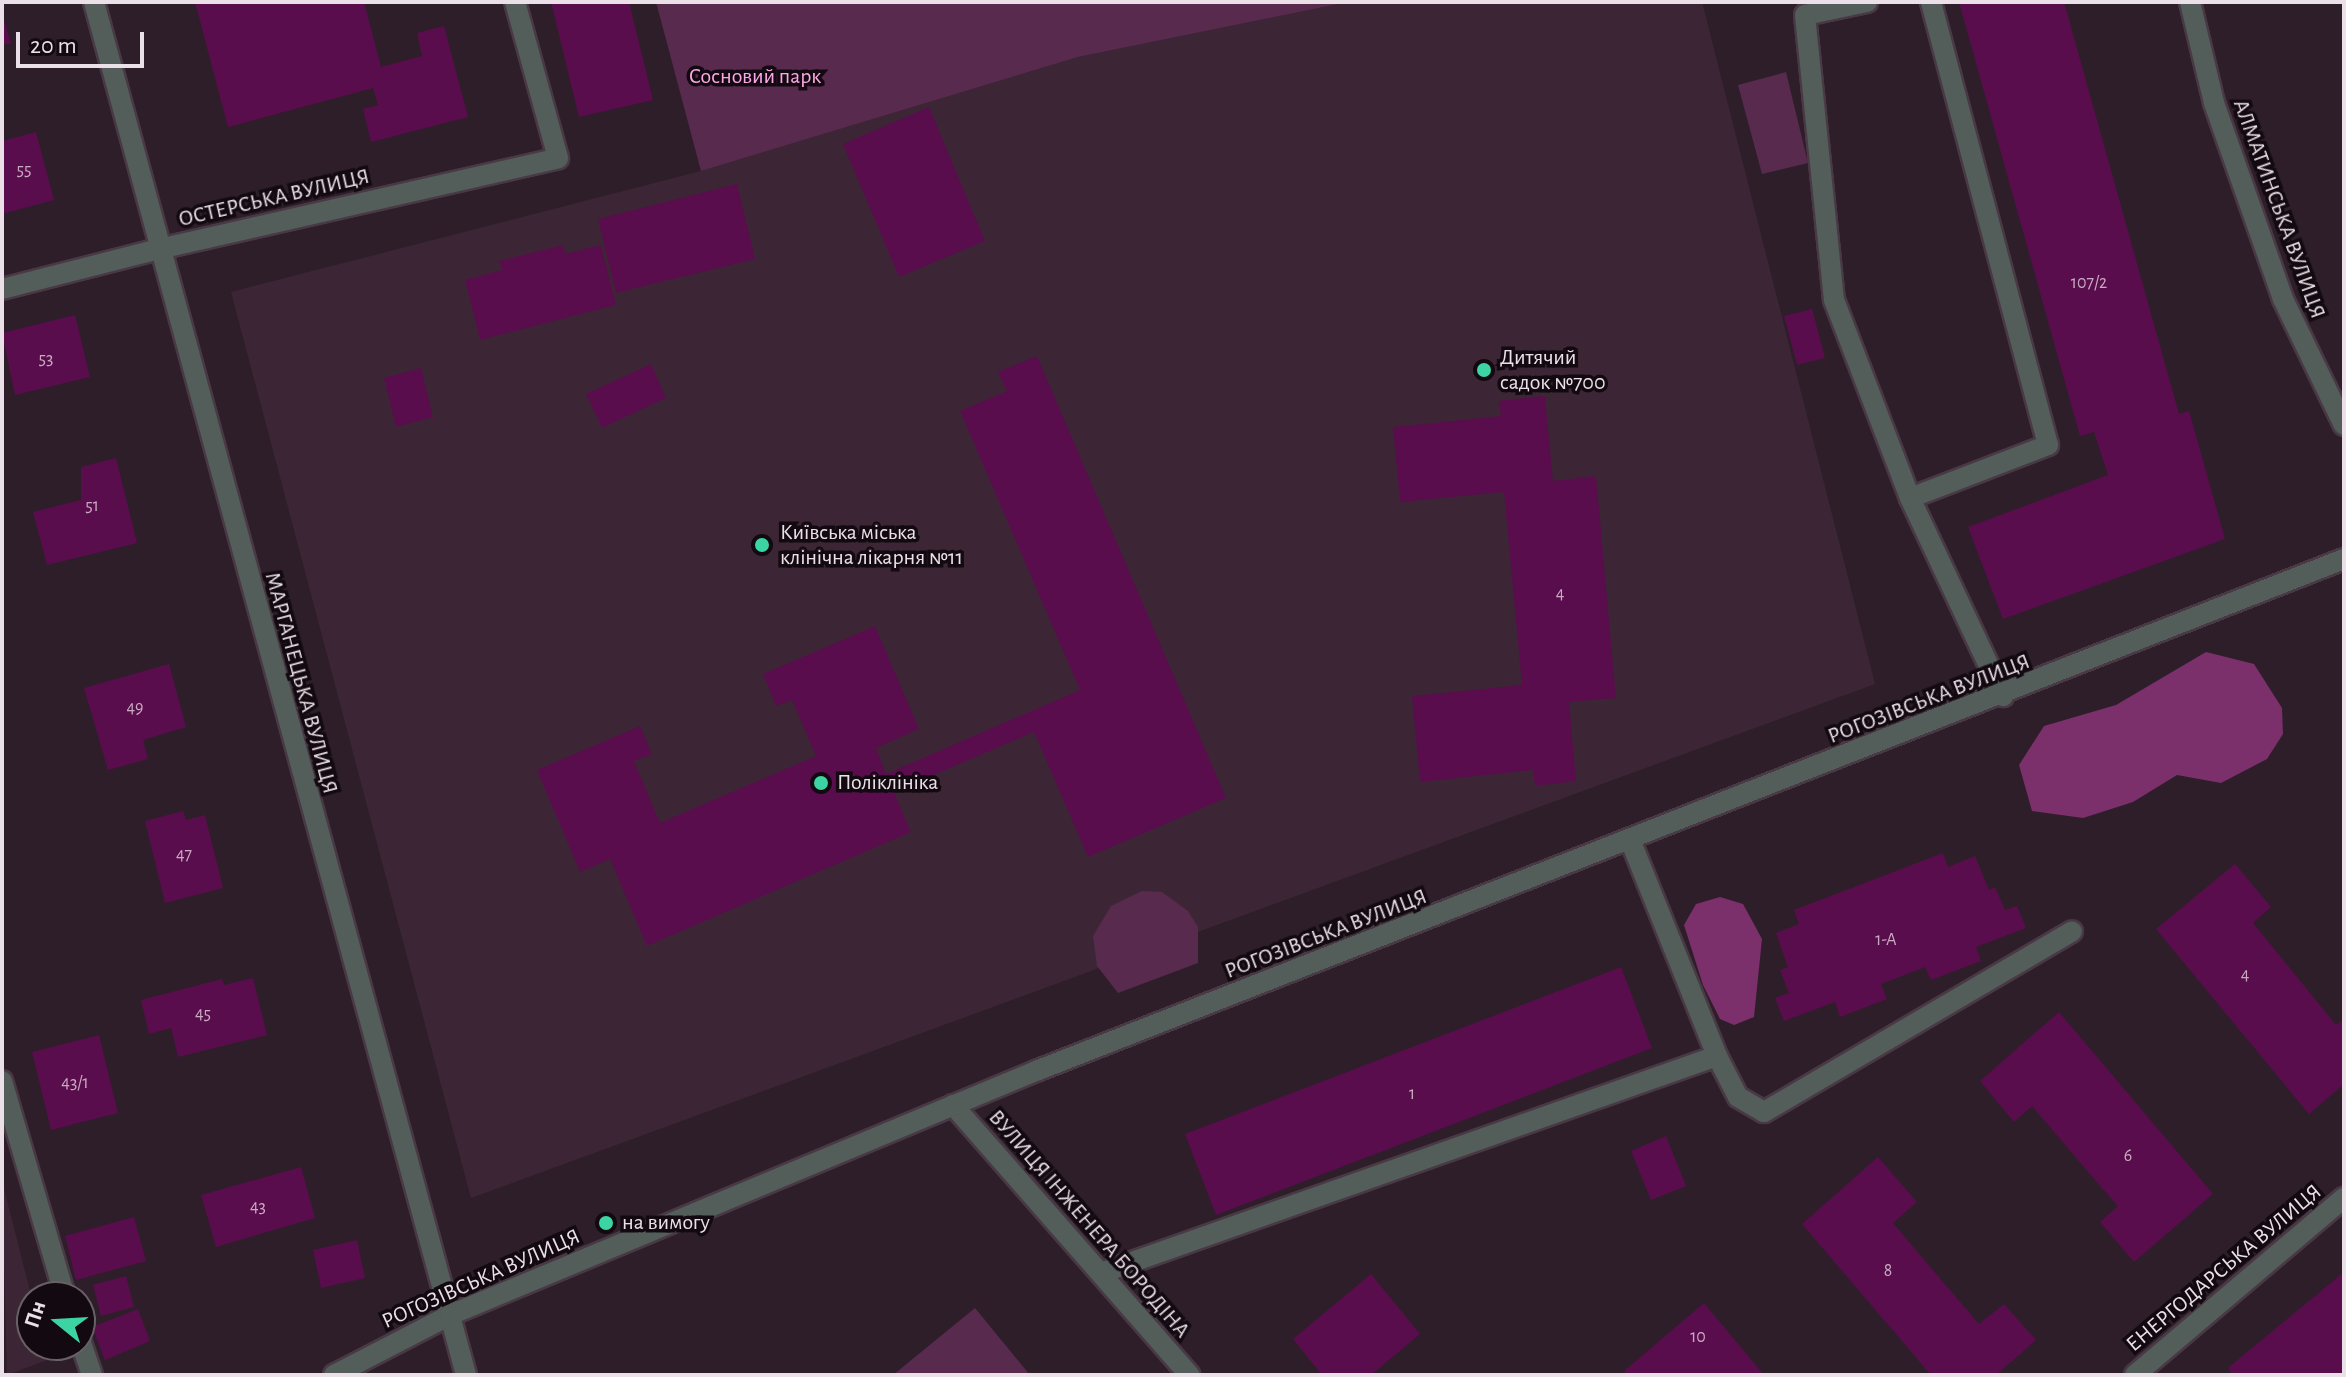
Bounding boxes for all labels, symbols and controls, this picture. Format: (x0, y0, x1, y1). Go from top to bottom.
scale bar (20, 16, 148, 66)
text: 20 m (30, 34, 77, 58)
park label: Сосновий парк (689, 64, 821, 90)
street label: АЛМАТИНСЬКА ВУЛИЦЯ (2227, 96, 2331, 322)
house number: 55 (16, 159, 32, 181)
street label: ОСТЕРСЬКА ВУЛИЦЯ (176, 163, 372, 233)
house number: 107/2 (2071, 272, 2107, 294)
place label: Дитячий садок №700 (1500, 344, 1606, 396)
house number: 53 (39, 348, 53, 370)
marker: Дитячий садок №700 (1475, 361, 1493, 379)
house number: 51 (85, 495, 99, 517)
place label: Київська міська клінічна лікарня №11 (780, 519, 963, 570)
marker: Київська міська клінічна лікарня №11 (751, 534, 773, 556)
street label: МАРГАНЕЦЬКА ВУЛИЦЯ (259, 569, 343, 797)
house number: 4 (1556, 583, 1564, 605)
street label: РОГОЗІВСЬКА ВУЛИЦЯ (1824, 648, 2034, 750)
house number: 49 (126, 697, 144, 719)
place label: Поліклініка (837, 770, 938, 796)
marker: Поліклініка (812, 774, 830, 792)
house number: 47 (176, 844, 192, 866)
street label: РОГОЗІВСЬКА ВУЛИЦЯ (1221, 883, 1431, 985)
house number: 1-А (1875, 929, 1897, 951)
house number: 4 (2241, 964, 2249, 986)
house number: 45 (195, 1003, 211, 1025)
house number: 43/1 (61, 1072, 89, 1094)
house number: 1 (1409, 1083, 1415, 1105)
street label: ВУЛИЦЯ ІНЖЕНЕРА БОРОДІНА (983, 1105, 1195, 1343)
house number: 6 (2124, 1145, 2132, 1167)
street label: ЕНЕРГОДАРСЬКА ВУЛИЦЯ (2121, 1179, 2327, 1357)
house number: 43 (250, 1196, 266, 1218)
place label: на вимогу (622, 1210, 710, 1236)
marker: на вимогу (597, 1214, 615, 1232)
street label: РОГОЗІВСЬКА ВУЛИЦЯ (378, 1223, 584, 1335)
house number: 8 (1884, 1260, 1892, 1282)
north arrow (16, 1281, 96, 1361)
text: Пн (20, 1298, 50, 1330)
house number: 10 (1690, 1326, 1706, 1348)

